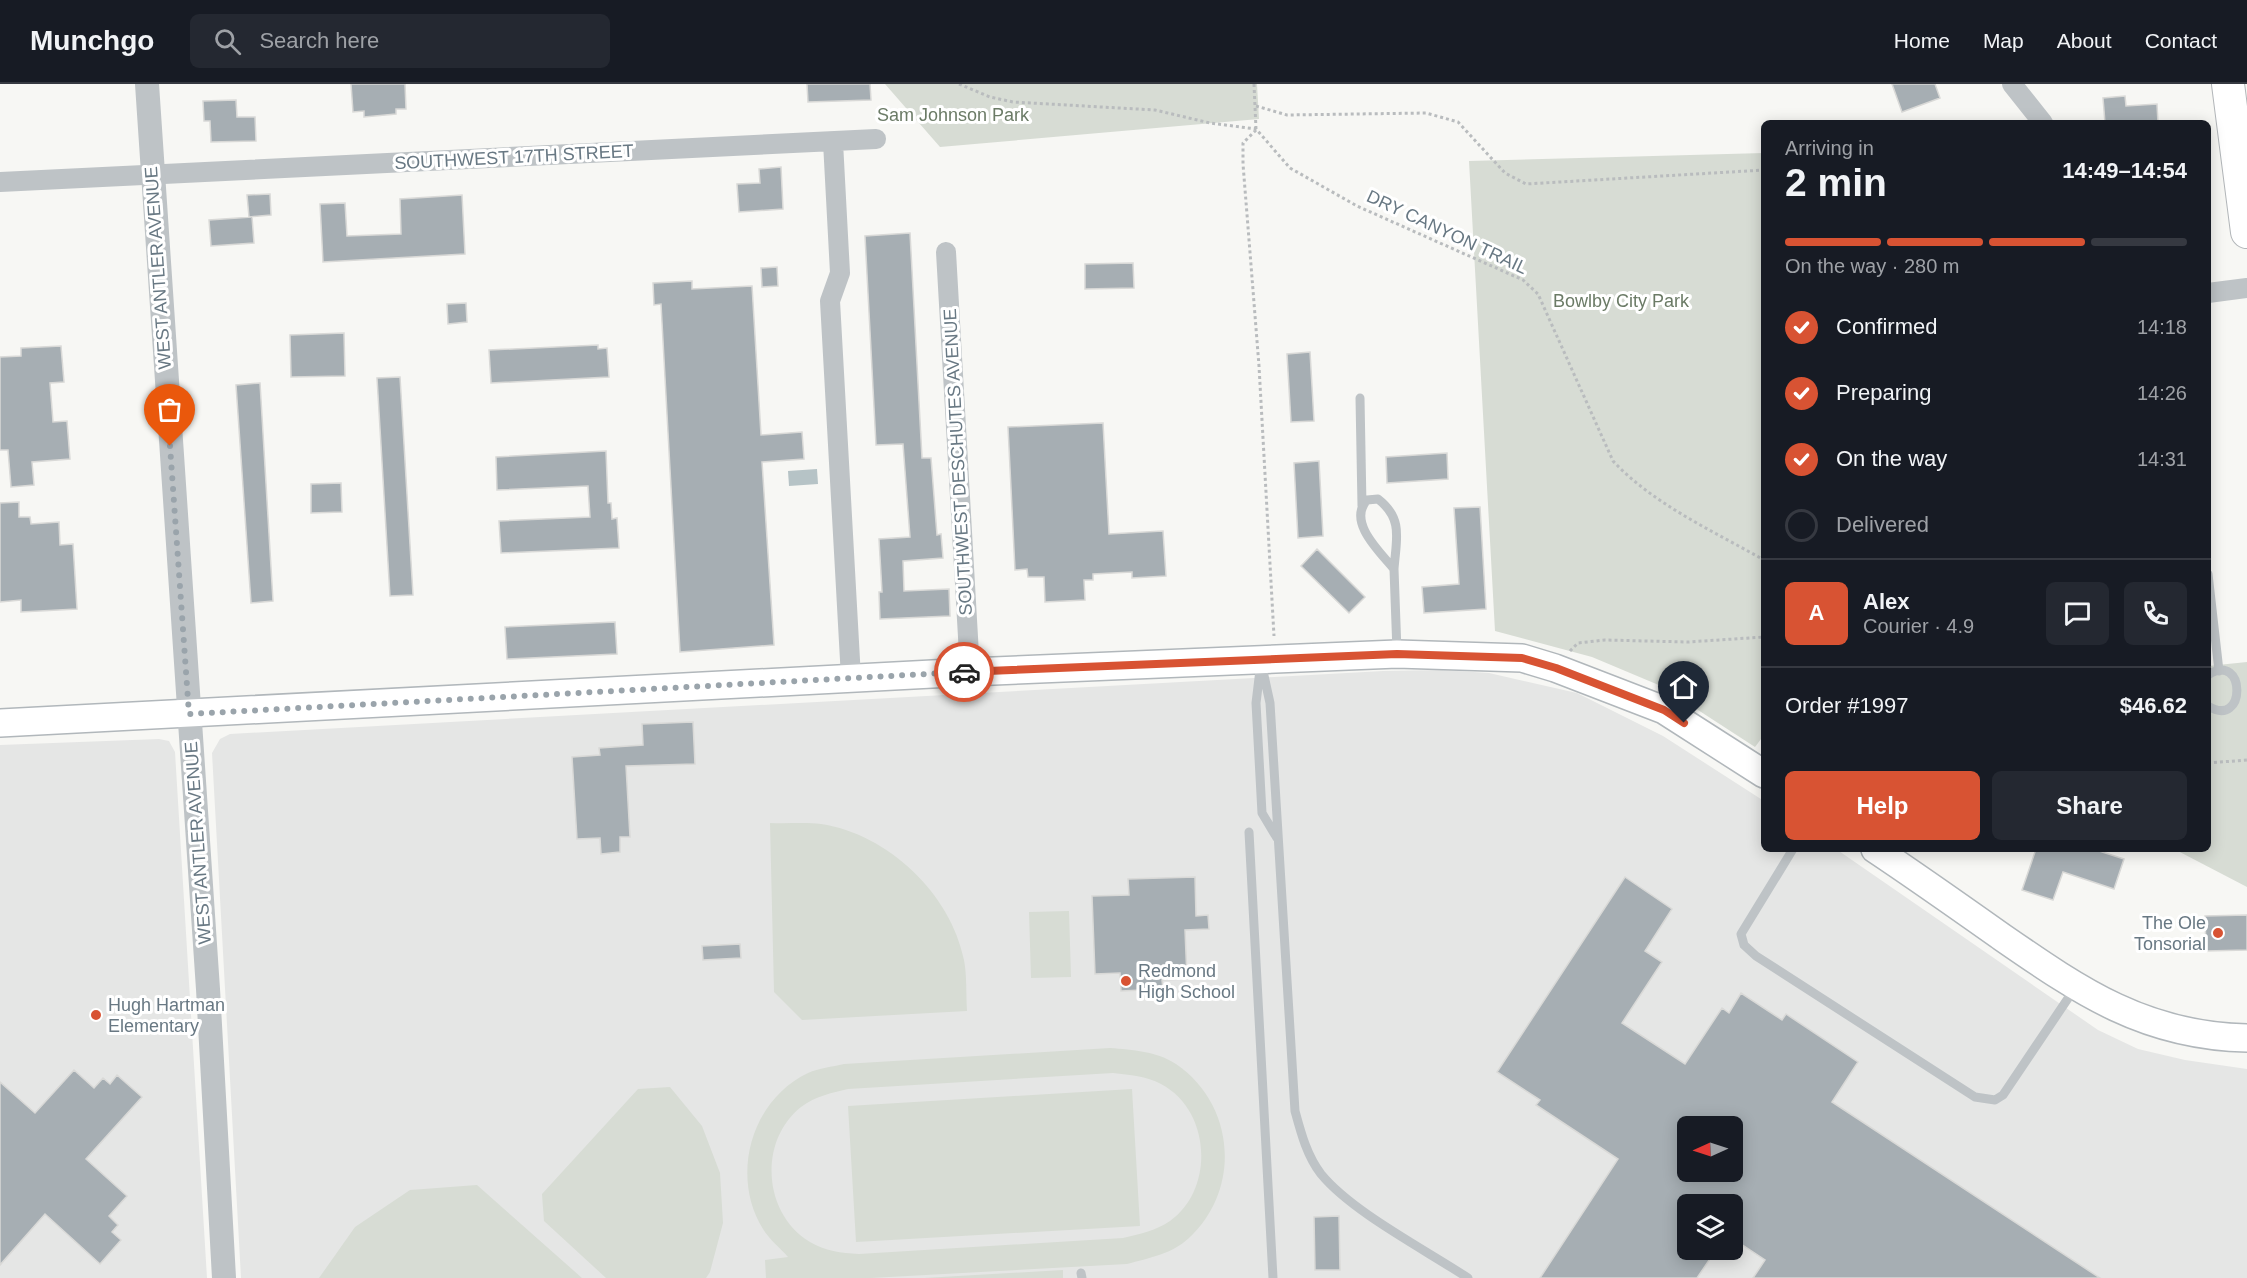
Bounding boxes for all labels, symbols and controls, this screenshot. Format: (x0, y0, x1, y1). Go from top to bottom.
search box (190, 14, 610, 68)
text: Munchgo (30, 25, 154, 56)
icon: search (211, 25, 244, 58)
text: Search here (259, 28, 379, 53)
text: Home (1894, 29, 1950, 52)
text: Map (1983, 29, 2024, 52)
text: About (2057, 29, 2112, 52)
text: Contact (2145, 29, 2217, 52)
park label: Sam Johnson Park (877, 105, 1030, 125)
text: Arriving in (1785, 137, 1874, 159)
street label: SOUTHWEST 17TH STREET (394, 141, 634, 173)
text: 14:49–14:54 (2062, 158, 2187, 183)
text: 2 min (1785, 161, 1887, 204)
street label: WEST ANTLER AVENUE (141, 166, 175, 370)
street label: DRY CANYON TRAIL (1363, 186, 1531, 278)
text: On the way · 280 m (1785, 255, 1960, 277)
park label: Bowlby City Park (1553, 291, 1690, 311)
street label: SOUTHWEST DESCHUTES AVENUE (940, 308, 976, 616)
icon: check (1785, 311, 1818, 344)
text: Confirmed (1836, 314, 1937, 339)
text: 14:18 (2137, 316, 2187, 338)
icon: check (1785, 377, 1818, 410)
text: Preparing (1836, 380, 1931, 405)
text: 14:26 (2137, 382, 2187, 404)
pin (144, 384, 195, 446)
icon: bag (153, 393, 186, 426)
icon: check (1785, 443, 1818, 476)
text: On the way (1836, 446, 1947, 471)
text: 14:31 (2137, 448, 2187, 470)
text: Delivered (1836, 512, 1929, 537)
button: chat (2046, 582, 2109, 645)
button: phone (2124, 582, 2187, 645)
text: Alex (1863, 589, 1909, 614)
text: A (1809, 600, 1824, 625)
text: Courier · 4.9 (1863, 615, 1974, 637)
courier (934, 642, 994, 702)
icon: car (948, 656, 981, 689)
pin (1658, 661, 1709, 723)
icon: home (1667, 670, 1700, 703)
text: Order #1997 (1785, 693, 1909, 718)
text: $46.62 (2120, 693, 2187, 718)
street label: WEST ANTLER AVENUE (181, 741, 215, 945)
button: Help (1785, 771, 1980, 840)
button: Share (1992, 771, 2187, 840)
place label: The Ole Tonsorial (2134, 913, 2206, 954)
marker: The Ole Tonsorial (2211, 926, 2225, 940)
place label: Redmond High School (1138, 961, 1235, 1002)
marker: Redmond High School (1119, 974, 1133, 988)
place label: Hugh Hartman Elementary (108, 995, 225, 1036)
marker: Hugh Hartman Elementary (89, 1008, 103, 1022)
north arrow (1677, 1116, 1743, 1182)
map controls (1677, 1116, 1743, 1260)
button: layers (1677, 1194, 1743, 1260)

